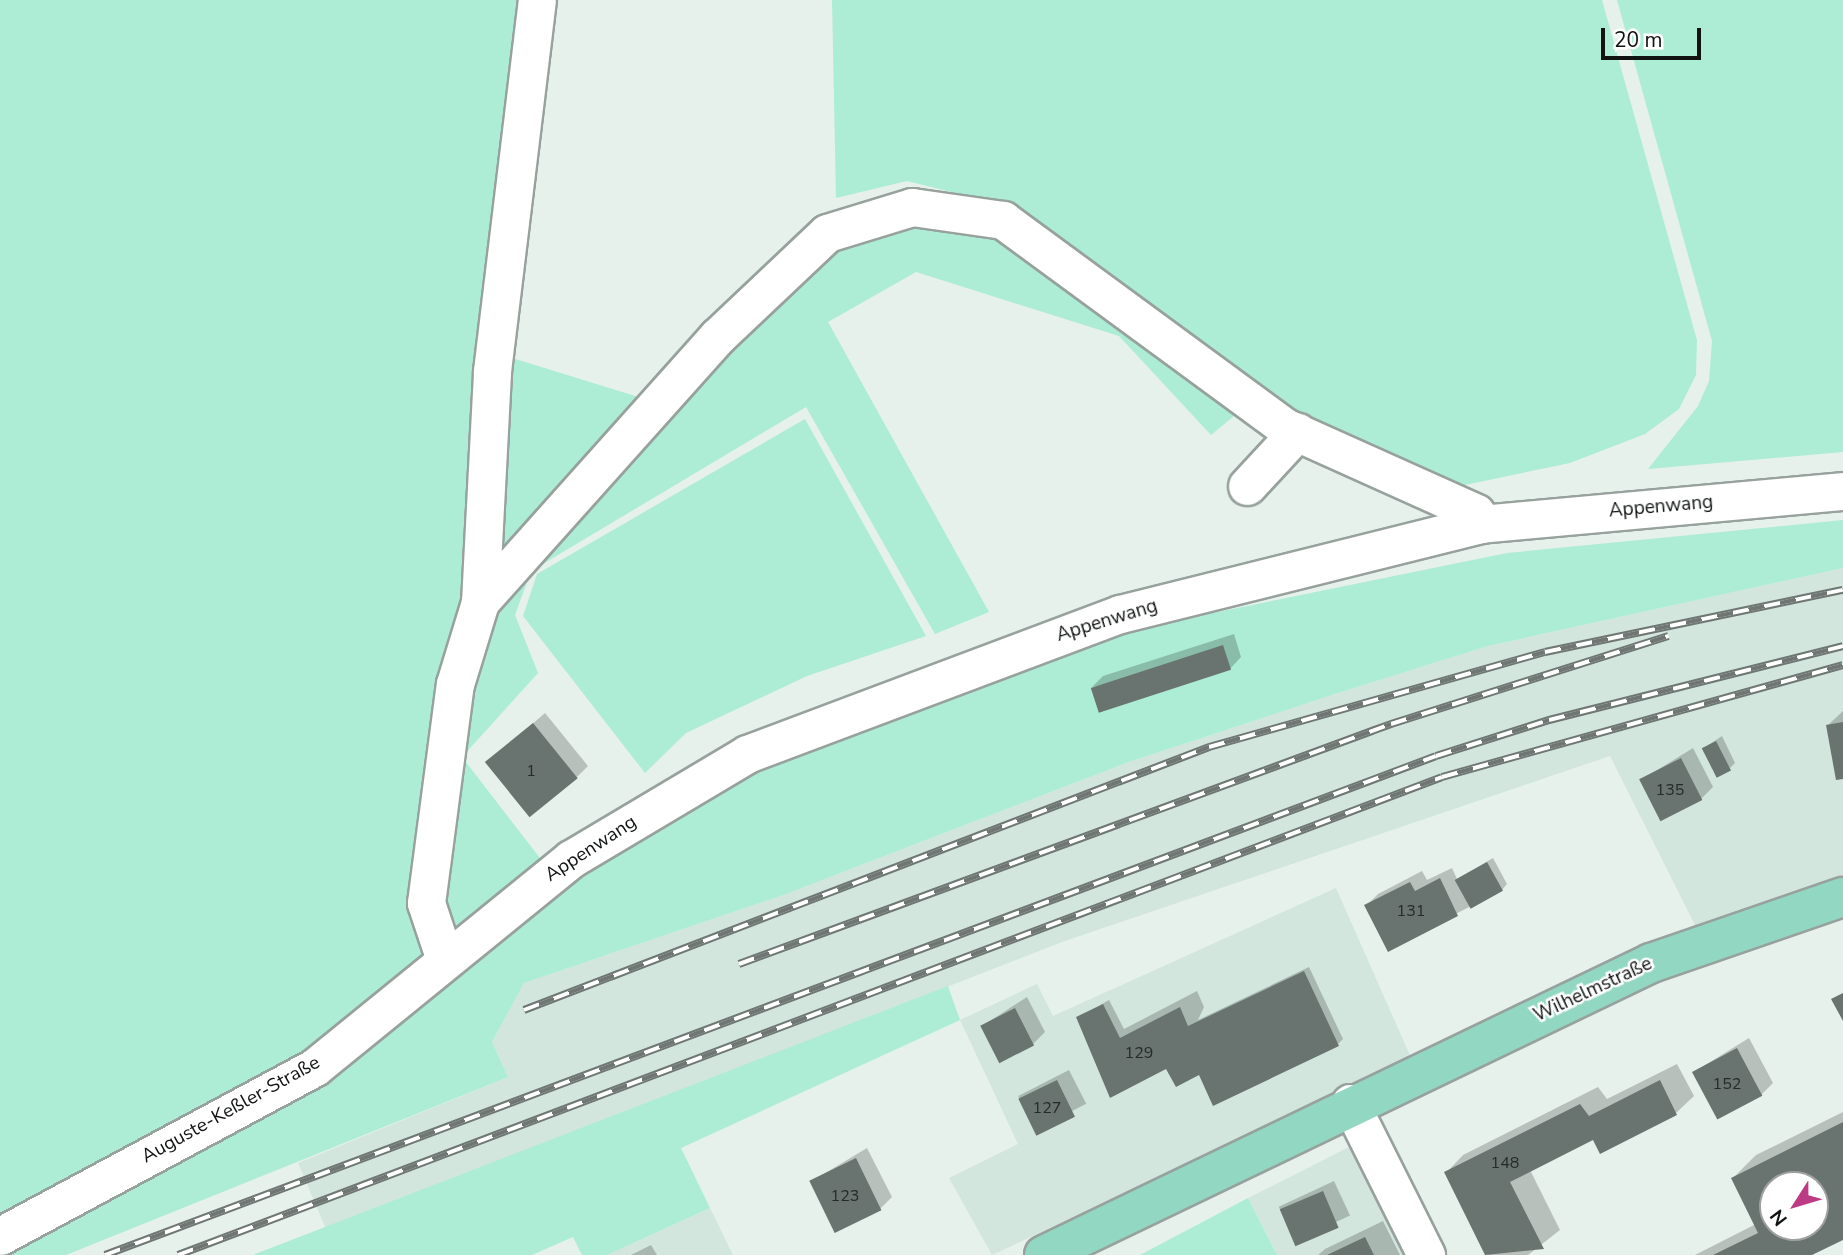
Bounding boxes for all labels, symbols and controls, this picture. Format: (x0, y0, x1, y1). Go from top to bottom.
scale bar (1605, 14, 1705, 58)
text: 20 m (1614, 26, 1663, 54)
street label: Appenwang (1608, 491, 1714, 523)
street label: Appenwang (1054, 595, 1160, 647)
house number: 1 (526, 761, 536, 781)
house number: 135 (1656, 780, 1684, 800)
street label: Appenwang (541, 811, 641, 887)
house number: 131 (1397, 901, 1425, 921)
street label: Wilhelmstraße (1530, 953, 1656, 1027)
house number: 129 (1125, 1043, 1153, 1063)
street label: Auguste-Keßler-Straße (138, 1051, 324, 1169)
house number: 152 (1713, 1074, 1741, 1094)
house number: 127 (1033, 1098, 1061, 1118)
house number: 148 (1491, 1153, 1519, 1173)
north arrow (1759, 1171, 1829, 1241)
house number: 123 (831, 1186, 859, 1206)
text: N (1764, 1204, 1793, 1231)

